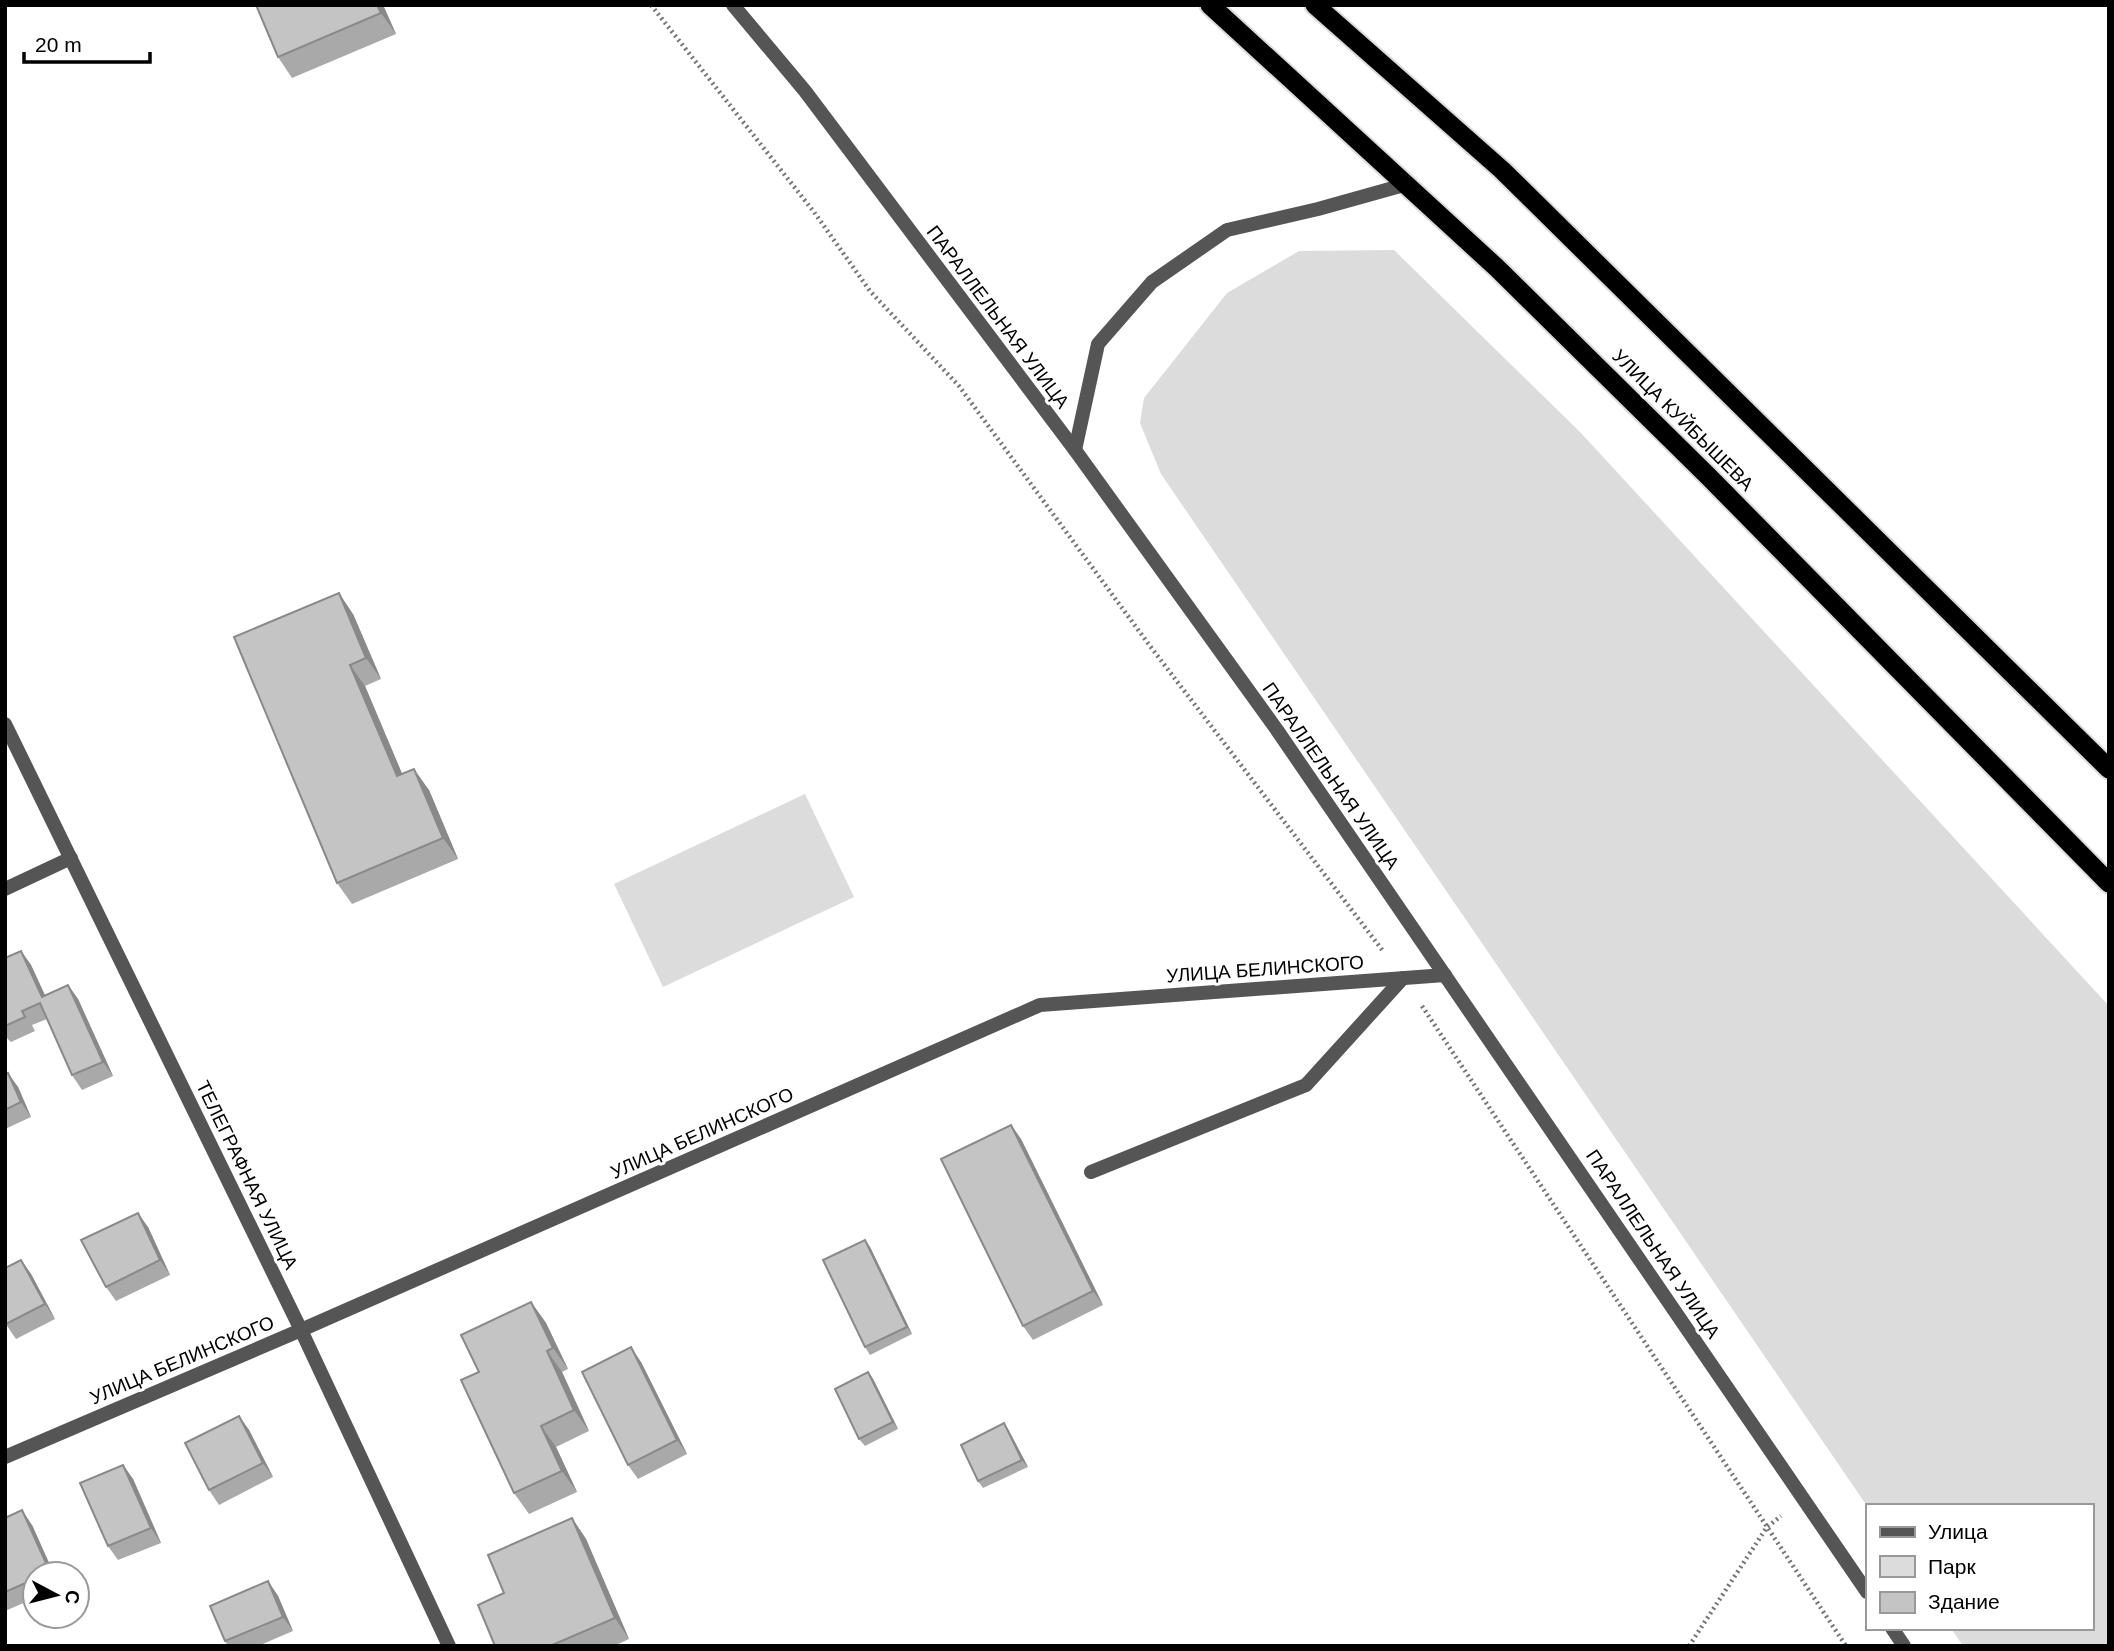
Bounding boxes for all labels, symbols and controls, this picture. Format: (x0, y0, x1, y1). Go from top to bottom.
scale bar (24, 21, 150, 65)
text: 20 m (35, 33, 82, 56)
street label: ПАРАЛЛЕЛЬНАЯ УЛИЦА (922, 222, 1074, 413)
street label: УЛИЦА КУЙБЫШЕВА (1608, 345, 1758, 495)
street label: ПАРАЛЛЕЛЬНАЯ УЛИЦА (1258, 679, 1404, 874)
street label: УЛИЦА БЕЛИНСКОГО (1166, 952, 1364, 986)
street label: ТЕЛЕГРАФНАЯ УЛИЦА (192, 1077, 302, 1273)
street label: УЛИЦА БЕЛИНСКОГО (607, 1083, 797, 1183)
street label: ПАРАЛЛЕЛЬНАЯ УЛИЦА (1582, 1146, 1724, 1343)
street label: УЛИЦА БЕЛИНСКОГО (87, 1312, 277, 1408)
legend (1866, 1504, 2093, 1630)
text: Улица (1928, 1520, 1988, 1543)
text: Парк (1928, 1555, 1976, 1578)
north arrow (21, 1560, 91, 1630)
text: С (61, 1589, 84, 1605)
text: Здание (1928, 1590, 2000, 1613)

